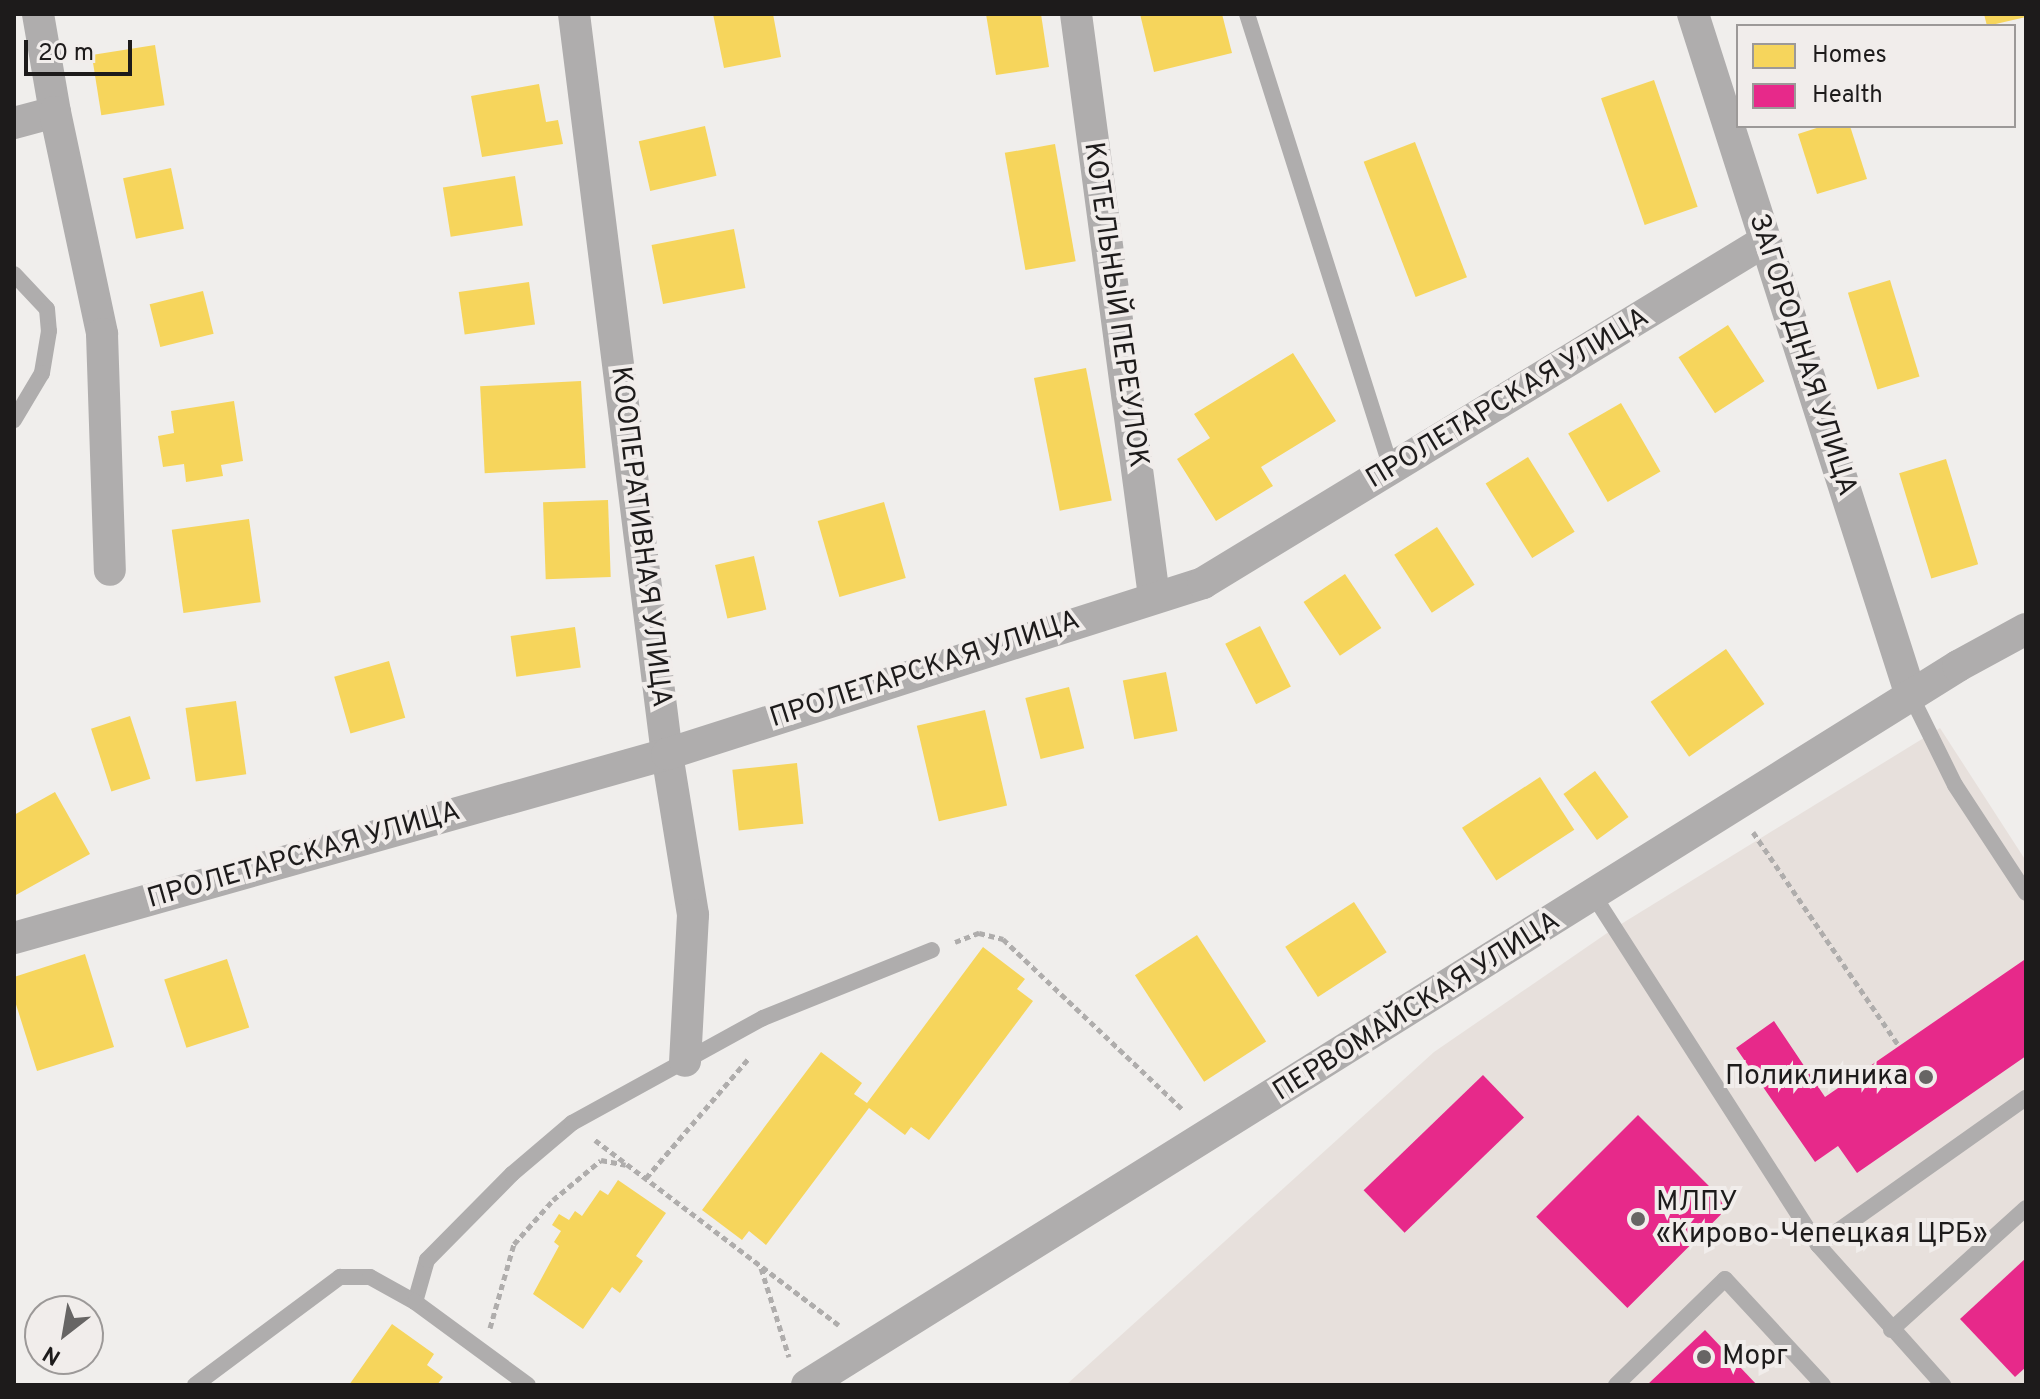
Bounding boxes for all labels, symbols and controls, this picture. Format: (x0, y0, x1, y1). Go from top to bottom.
scale bar (28, 24, 136, 74)
legend (1736, 24, 2016, 128)
text: 20 m (38, 39, 94, 69)
text: Homes (1812, 41, 1887, 71)
text: Health (1812, 81, 1883, 111)
street label: КОТЕЛЬНЫЙ ПЕРЕУЛОК (1075, 140, 1155, 470)
street label: ЗАГОРОДНАЯ УЛИЦА (1740, 210, 1864, 500)
street label: ПРОЛЕТАРСКАЯ УЛИЦА (1361, 301, 1655, 497)
street label: КООПЕРАТИВНАЯ УЛИЦА (602, 365, 678, 709)
street label: ПРОЛЕТАРСКАЯ УЛИЦА (766, 604, 1084, 736)
street label: ПРОЛЕТАРСКАЯ УЛИЦА (144, 795, 464, 917)
street label: ПЕРВОМАЙСКАЯ УЛИЦА (1267, 905, 1567, 1109)
place label: Поликлиника (1725, 1060, 1908, 1094)
marker: Поликлиника (1915, 1066, 1937, 1088)
place label: МЛПУ «Кирово-Чепецкая ЦРБ» (1656, 1186, 1988, 1252)
marker: МЛПУ «Кирово-Чепецкая ЦРБ» (1627, 1208, 1649, 1230)
north arrow (24, 1295, 104, 1375)
text: N (39, 1339, 66, 1370)
place label: Морг (1722, 1340, 1788, 1374)
marker: Морг (1693, 1346, 1715, 1368)

